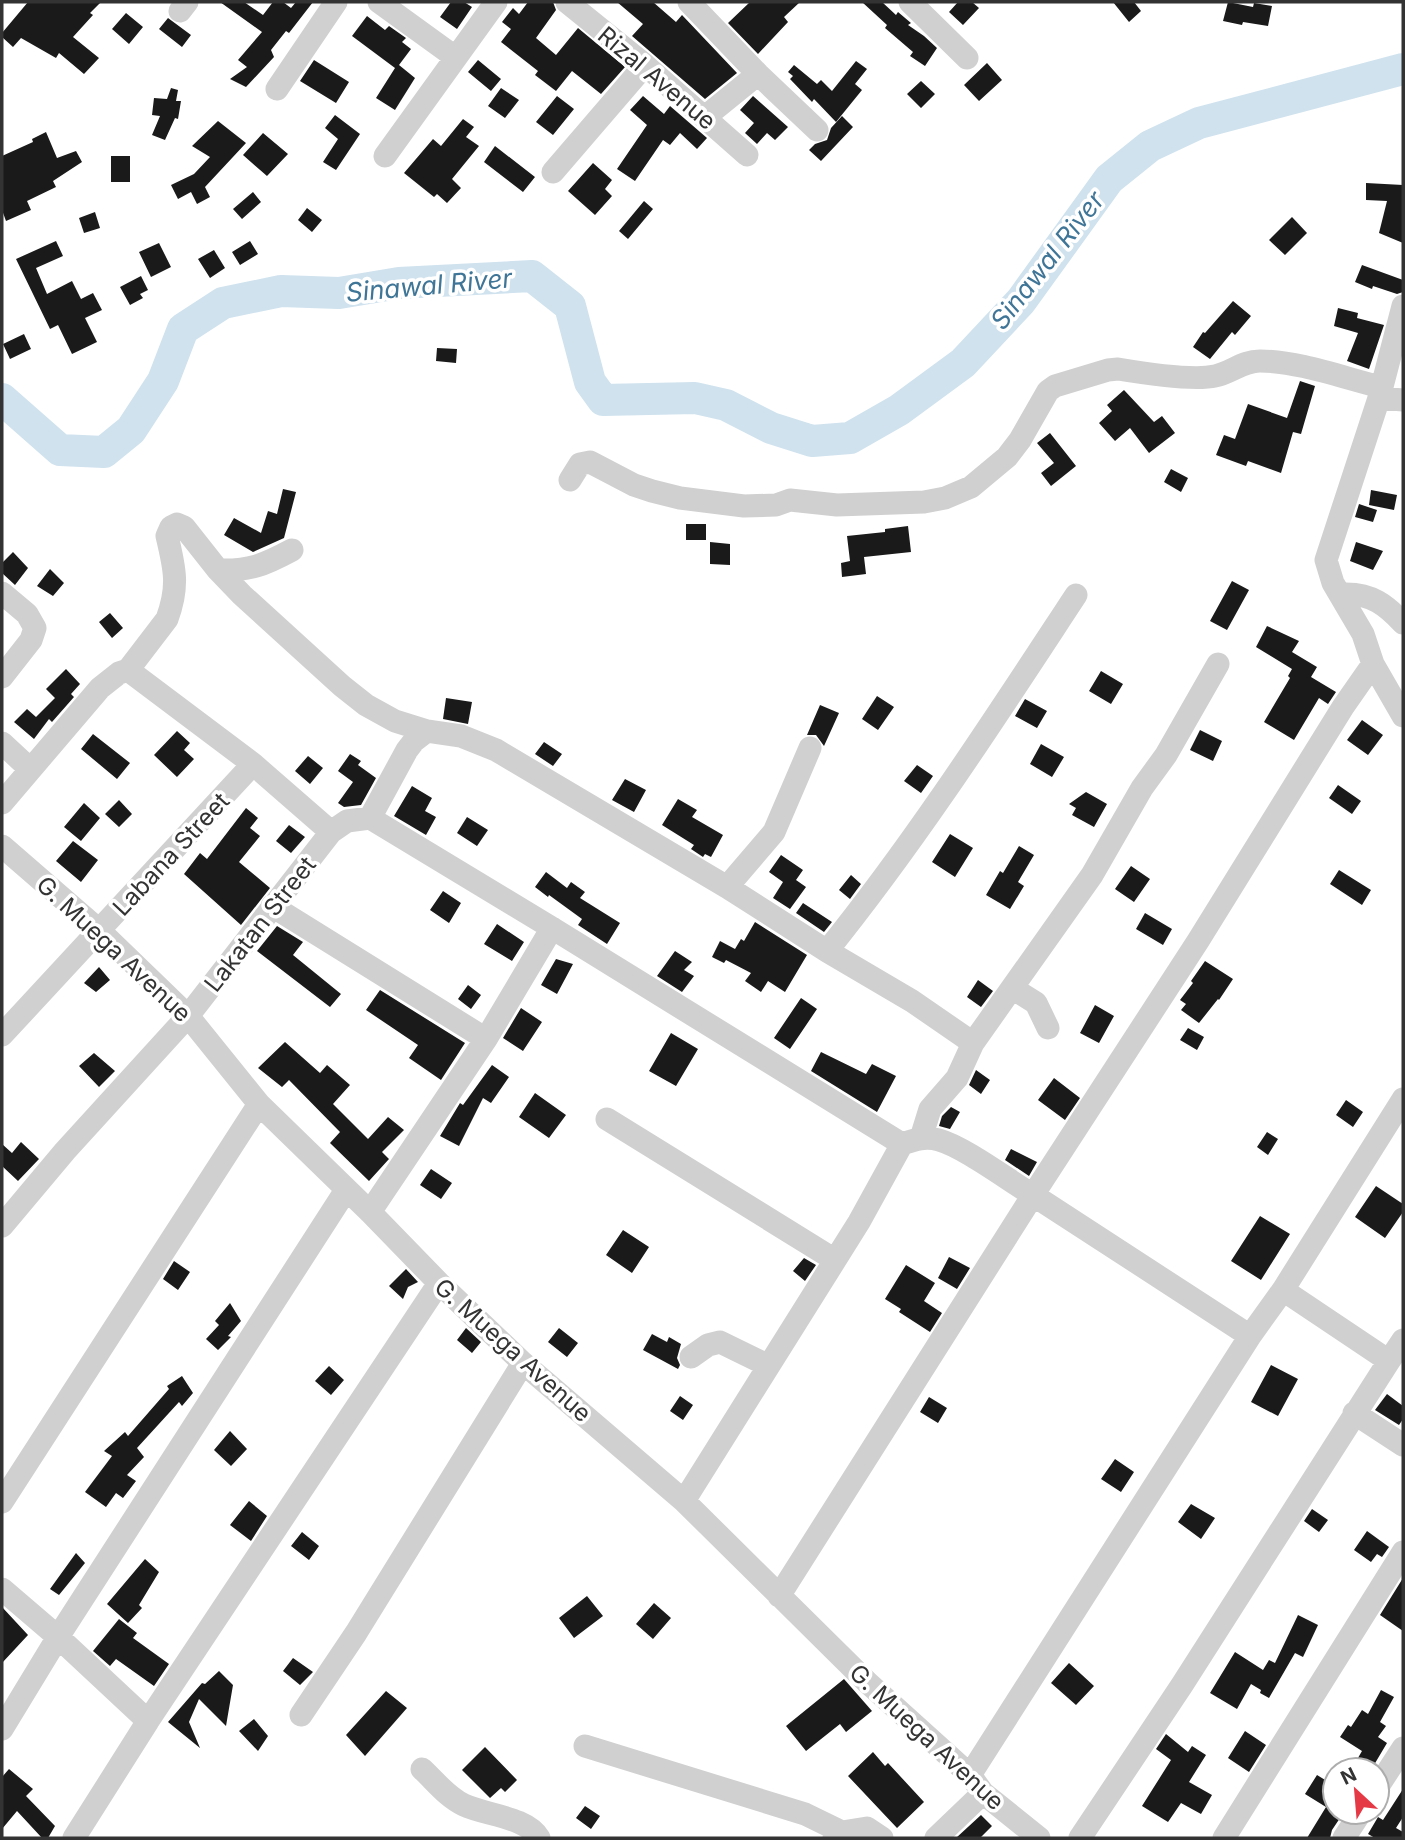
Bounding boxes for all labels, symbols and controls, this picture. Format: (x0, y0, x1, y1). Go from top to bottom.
street label: Rizal Avenue (592, 20, 722, 136)
water label: Sinawal River (984, 184, 1111, 335)
water label: Sinawal River (345, 262, 515, 308)
street label: Labana Street (107, 786, 235, 922)
street label: Lakatan Street (198, 850, 322, 997)
street label: G. Muega Avenue (31, 870, 197, 1028)
street label: G. Muega Avenue (429, 1272, 597, 1428)
street label: G. Muega Avenue (844, 1658, 1010, 1816)
north arrow (1321, 1756, 1391, 1826)
text: N (1337, 1763, 1360, 1790)

